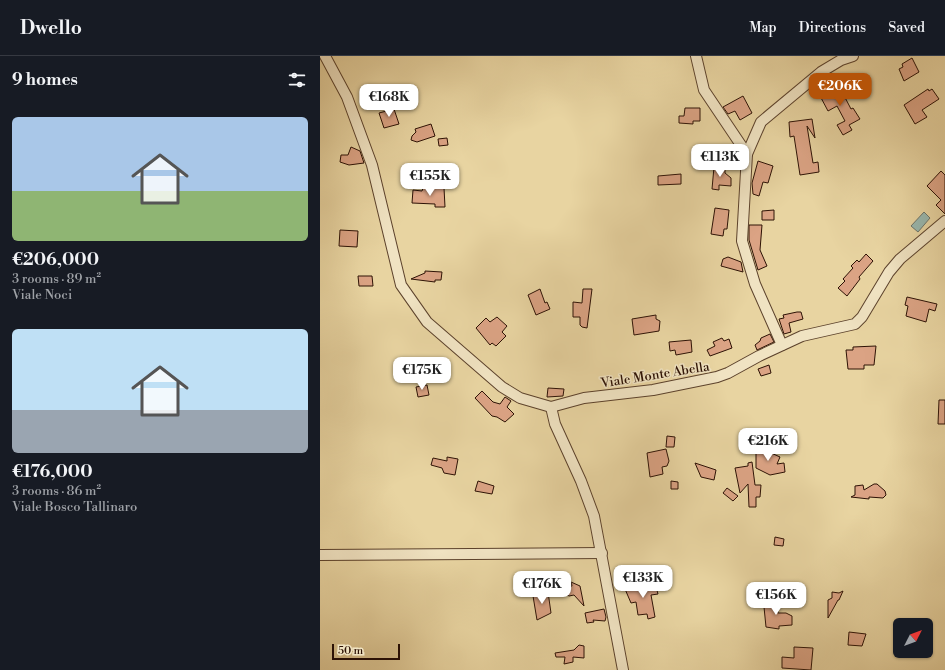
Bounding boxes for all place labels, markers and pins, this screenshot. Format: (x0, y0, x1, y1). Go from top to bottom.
pin: €206K (812, 73, 868, 107)
pin: €168K (361, 84, 417, 118)
pin: €113K (692, 144, 748, 178)
pin: €155K (402, 163, 458, 197)
pin: €175K (394, 357, 450, 391)
pin: €216K (740, 428, 796, 462)
pin: €133K (615, 565, 671, 599)
pin: €176K (514, 571, 570, 605)
pin: €156K (748, 582, 804, 616)

